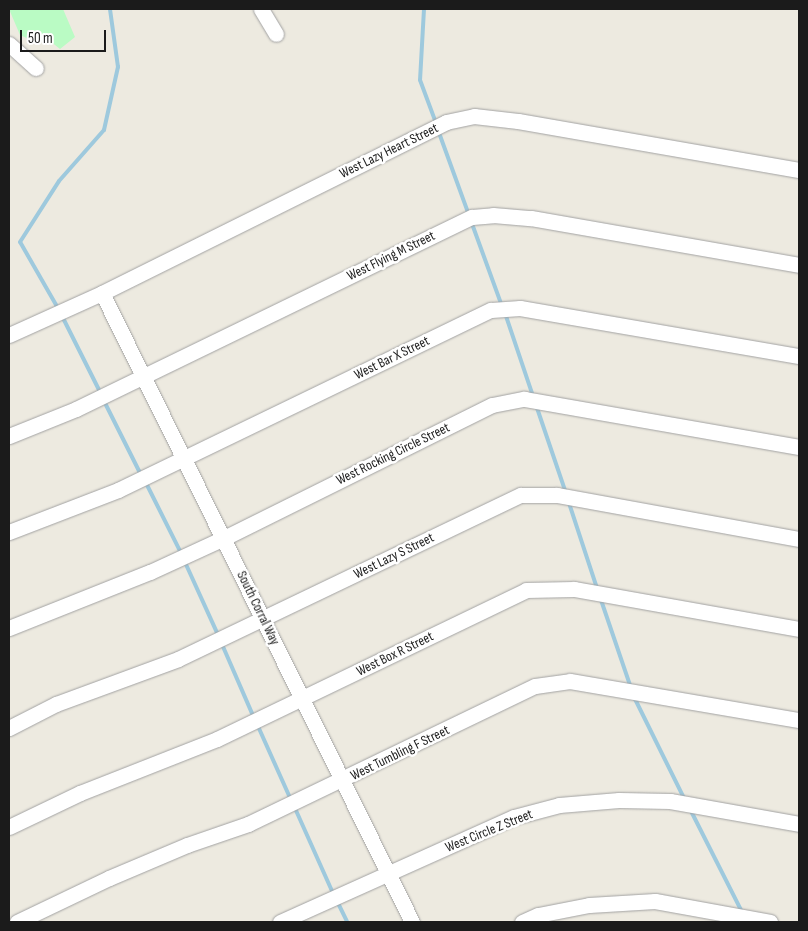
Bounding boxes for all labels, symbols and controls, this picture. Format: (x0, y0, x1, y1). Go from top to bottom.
scale bar (22, 20, 109, 52)
text: 50 m (28, 29, 53, 48)
street label: West Lazy Heart Street (337, 120, 441, 182)
street label: West Flying M Street (344, 227, 438, 285)
street label: West Bar X Street (352, 333, 432, 383)
street label: West Rocking Circle Street (333, 419, 453, 489)
street label: West Lazy S Street (351, 529, 437, 583)
street label: South Corral Way (233, 568, 283, 648)
street label: West Box R Street (354, 628, 436, 680)
street label: West Tumbling F Street (348, 722, 452, 784)
street label: West Circle Z Street (443, 806, 535, 856)

